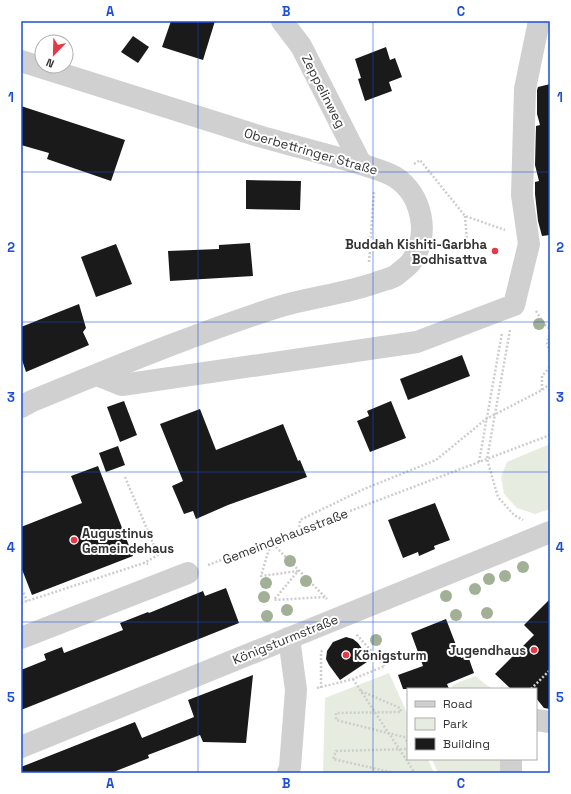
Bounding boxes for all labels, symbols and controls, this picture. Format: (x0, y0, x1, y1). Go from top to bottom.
text: A (106, 3, 115, 20)
text: B (282, 3, 291, 20)
text: C (457, 3, 465, 20)
north arrow (34, 34, 74, 74)
street label: Zeppelinweg (298, 52, 349, 131)
text: N (44, 55, 56, 71)
text: 1 (8, 89, 14, 106)
text: 1 (557, 89, 563, 106)
street label: Oberbettringer Straße (242, 124, 380, 179)
place label: Buddah Kishiti-Garbha Bodhisattva (345, 236, 487, 268)
text: 2 (7, 239, 15, 256)
text: 2 (556, 239, 564, 256)
marker: Buddah Kishiti-Garbha Bodhisattva (490, 246, 500, 256)
text: 3 (7, 389, 15, 406)
text: 3 (556, 389, 564, 406)
street label: Gemeindehausstraße (220, 505, 350, 568)
place label: Augustinus Gemeindehaus (82, 525, 174, 557)
marker: Augustinus Gemeindehaus (69, 535, 79, 545)
text: 4 (7, 539, 15, 556)
text: 4 (556, 539, 564, 556)
street label: Königsturmstraße (230, 610, 341, 668)
place label: Jugendhaus (448, 642, 526, 659)
marker: Jugendhaus (529, 645, 539, 655)
place label: Königsturm (354, 647, 427, 664)
marker: Königsturm (341, 650, 351, 660)
legend (407, 688, 537, 760)
text: 5 (7, 689, 15, 706)
text: 5 (556, 689, 564, 706)
text: Road (443, 696, 472, 712)
text: Park (443, 716, 468, 732)
text: Building (443, 736, 490, 752)
text: A (106, 775, 115, 792)
text: B (282, 775, 291, 792)
text: C (457, 775, 465, 792)

